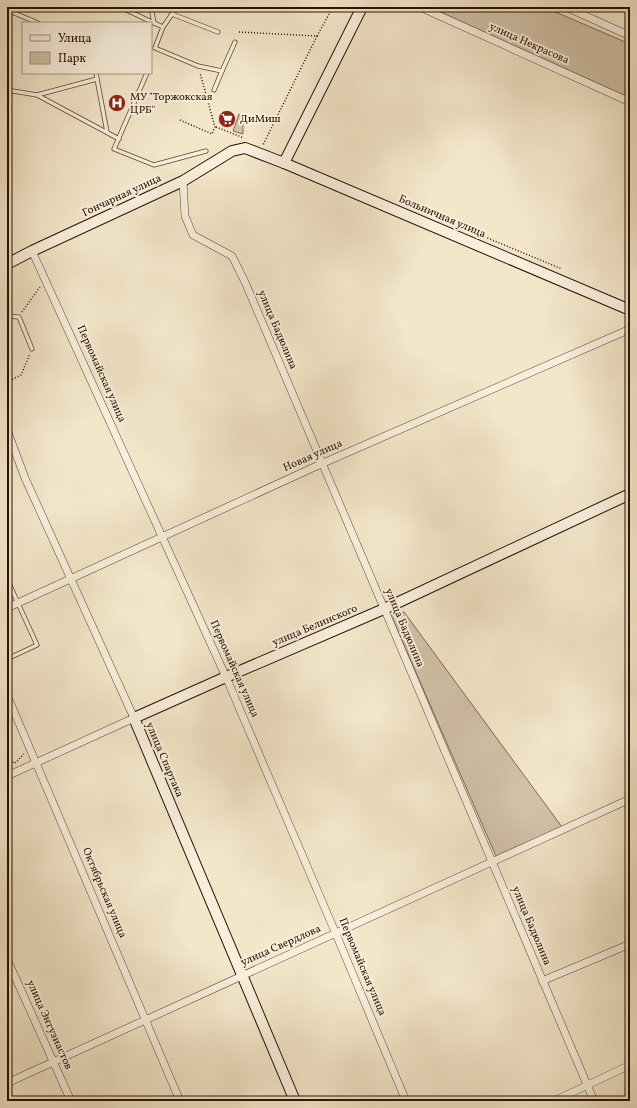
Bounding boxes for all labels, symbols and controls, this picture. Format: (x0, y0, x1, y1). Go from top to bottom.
street label: улица Некрасова (487, 20, 572, 69)
legend (22, 22, 152, 74)
text: Улица (58, 31, 91, 47)
text: Парк (58, 51, 86, 67)
place label: МУ "Торжокская ЦРБ" (130, 90, 213, 118)
hospital icon: МУ "Торжокская ЦРБ" (107, 93, 127, 113)
supermarket icon: ДиМиш (217, 109, 237, 129)
place label: ДиМиш (240, 112, 281, 127)
street label: Гончарная улица (80, 171, 164, 221)
street label: Больничная улица (396, 192, 489, 242)
street label: улица Бадюлина (254, 288, 301, 372)
street label: Первомайская улица (73, 323, 129, 426)
street label: Новая улица (281, 436, 345, 476)
street label: улица Бадюлина (381, 586, 428, 670)
street label: улица Белинского (270, 601, 360, 651)
street label: Первомайская улица (206, 618, 262, 721)
street label: улица Спартака (141, 720, 187, 800)
street label: Октябрьская улица (78, 845, 130, 941)
street label: улица Бадюлина (508, 884, 555, 968)
street label: Первомайская улица (335, 916, 390, 1019)
street label: улица Свердлова (239, 921, 324, 970)
street label: улица Энтузиастов (23, 978, 76, 1073)

